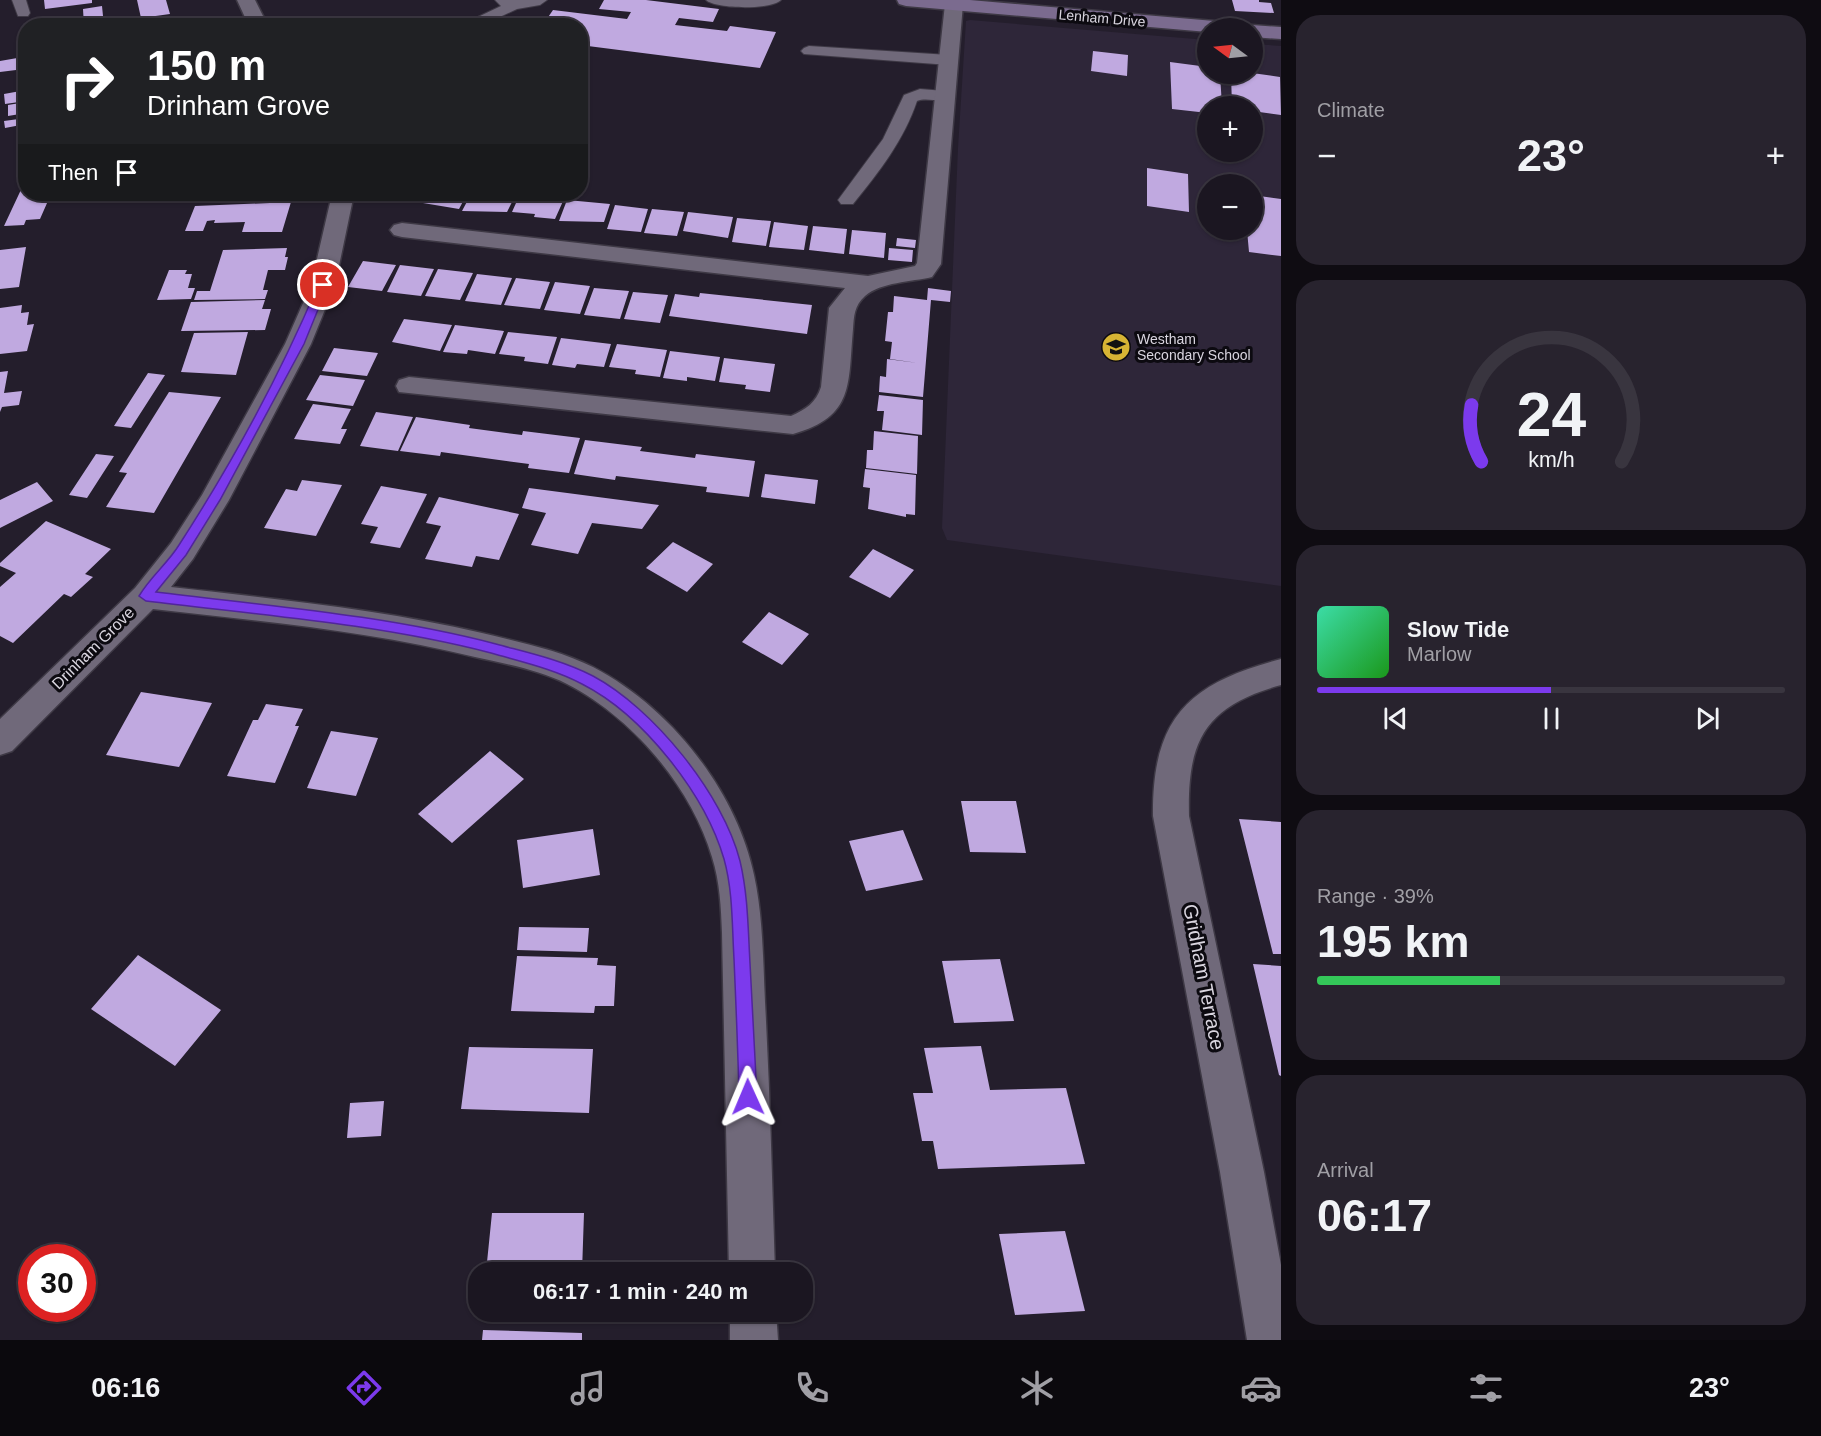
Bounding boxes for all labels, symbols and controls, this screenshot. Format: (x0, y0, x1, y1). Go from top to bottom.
street label: Lenham Drive (1058, 6, 1146, 30)
north arrow (1197, 18, 1263, 84)
map controls (1197, 18, 1263, 240)
icon: right (48, 42, 126, 120)
text: 150 m (147, 42, 266, 89)
text: Drinham Grove (147, 91, 330, 121)
button: + (1197, 96, 1263, 162)
text: Climate (1317, 99, 1385, 121)
text: 23° (1517, 130, 1585, 181)
text: − (1317, 137, 1336, 174)
text: + (1766, 137, 1785, 174)
icon: arrive (110, 156, 143, 189)
text: Then (48, 160, 98, 185)
button: − (1197, 174, 1263, 240)
pin (297, 259, 348, 310)
icon: arrive (306, 268, 339, 301)
school or university icon: Westham Secondary School (1100, 331, 1132, 363)
place label: Westham Secondary School (1137, 331, 1251, 363)
text: 24 (1516, 380, 1586, 449)
text: km/h (1528, 448, 1574, 472)
street label: Drinham Grove (49, 604, 137, 692)
text: Slow Tide (1407, 617, 1509, 642)
text: Marlow (1407, 643, 1471, 665)
icon: previous (1379, 702, 1412, 735)
icon: pause (1535, 702, 1568, 735)
icon: next (1691, 702, 1724, 735)
text: Range · 39% (1317, 885, 1434, 907)
street label: Gridham Terrace (1179, 902, 1229, 1052)
text: 195 km (1317, 916, 1470, 967)
position arrow (716, 1065, 780, 1129)
text: Arrival (1317, 1159, 1374, 1181)
text: 06:17 (1317, 1190, 1432, 1241)
speed limit sign: 30 (18, 1244, 96, 1322)
text: 06:17 · 1 min · 240 m (533, 1279, 748, 1304)
icon: directions (343, 1367, 385, 1409)
icon: music (567, 1367, 609, 1409)
icon: phone (791, 1367, 833, 1409)
icon: climate (1016, 1367, 1058, 1409)
icon: car (1240, 1367, 1282, 1409)
icon: filters (1465, 1367, 1507, 1409)
text: 06:16 (91, 1373, 160, 1403)
text: 23° (1689, 1373, 1730, 1403)

